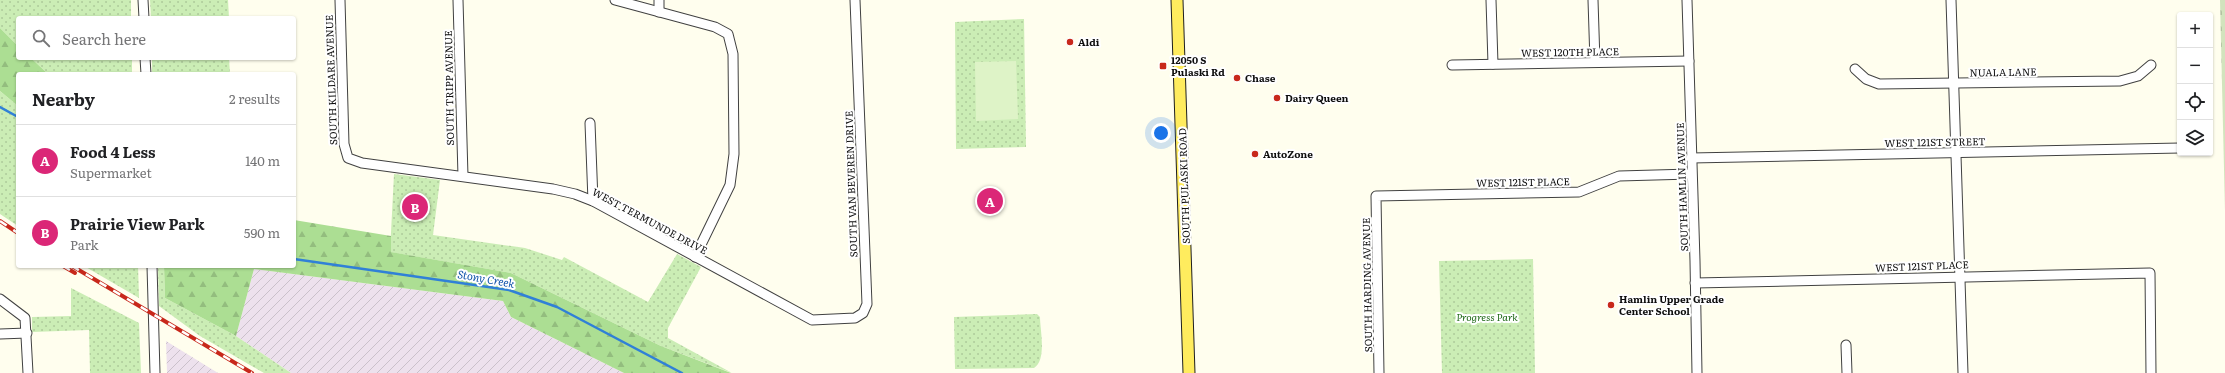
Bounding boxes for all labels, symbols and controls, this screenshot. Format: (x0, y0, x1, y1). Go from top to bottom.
map controls (2177, 12, 2213, 156)
button: + (2177, 12, 2213, 48)
street label: SOUTH KILDARE AVENUE (321, 15, 340, 145)
search box (16, 16, 296, 60)
icon: search (30, 27, 52, 49)
text: Search here (62, 27, 146, 50)
street label: SOUTH TRIPP AVENUE (440, 30, 457, 146)
place label: Aldi (1078, 34, 1100, 49)
marker: Aldi (1065, 37, 1075, 47)
street label: WEST 120TH PLACE (1521, 43, 1619, 60)
button: − (2177, 48, 2213, 84)
place label: 12050 S Pulaski Rd (1171, 52, 1225, 79)
marker: 12050 S Pulaski Rd (1158, 61, 1168, 71)
street label: NUALA LANE (1969, 63, 2037, 80)
place label: Chase (1245, 70, 1276, 85)
marker: Chase (1232, 73, 1242, 83)
button: locate (2177, 84, 2213, 120)
text: Nearby (32, 86, 95, 111)
text: 2 results (229, 89, 280, 108)
place label: Dairy Queen (1285, 90, 1349, 105)
marker: Dairy Queen (1272, 93, 1282, 103)
street label: SOUTH VAN BEVEREN DRIVE (840, 110, 861, 258)
button: layers (2177, 120, 2213, 156)
street label: SOUTH HAMLIN AVENUE (1672, 122, 1691, 252)
your location (1151, 123, 1171, 143)
street label: SOUTH PULASKI ROAD (1174, 127, 1193, 244)
street label: WEST 121ST STREET (1884, 133, 1986, 150)
text: Food 4 Less (70, 140, 156, 163)
place label: AutoZone (1263, 146, 1313, 161)
marker: AutoZone (1250, 149, 1260, 159)
text: A (40, 151, 50, 170)
text: 140 m (245, 151, 280, 170)
text: Supermarket (70, 163, 152, 182)
street label: WEST 121ST PLACE (1476, 173, 1570, 190)
street label: WEST TERMUNDE DRIVE (590, 184, 711, 257)
pin: A (977, 186, 1003, 216)
pin: B (402, 192, 428, 222)
text: Prairie View Park (70, 212, 205, 235)
street label: SOUTH HARDING AVENUE (1358, 217, 1375, 353)
text: B (41, 223, 49, 242)
text: 590 m (244, 223, 280, 242)
text: Park (70, 235, 99, 254)
street label: WEST 121ST PLACE (1875, 256, 1969, 275)
water label: Stony Creek (456, 265, 516, 291)
place label: Hamlin Upper Grade Center School (1619, 291, 1724, 318)
marker: Hamlin Upper Grade Center School (1606, 300, 1616, 310)
park label: Progress Park (1456, 309, 1518, 324)

